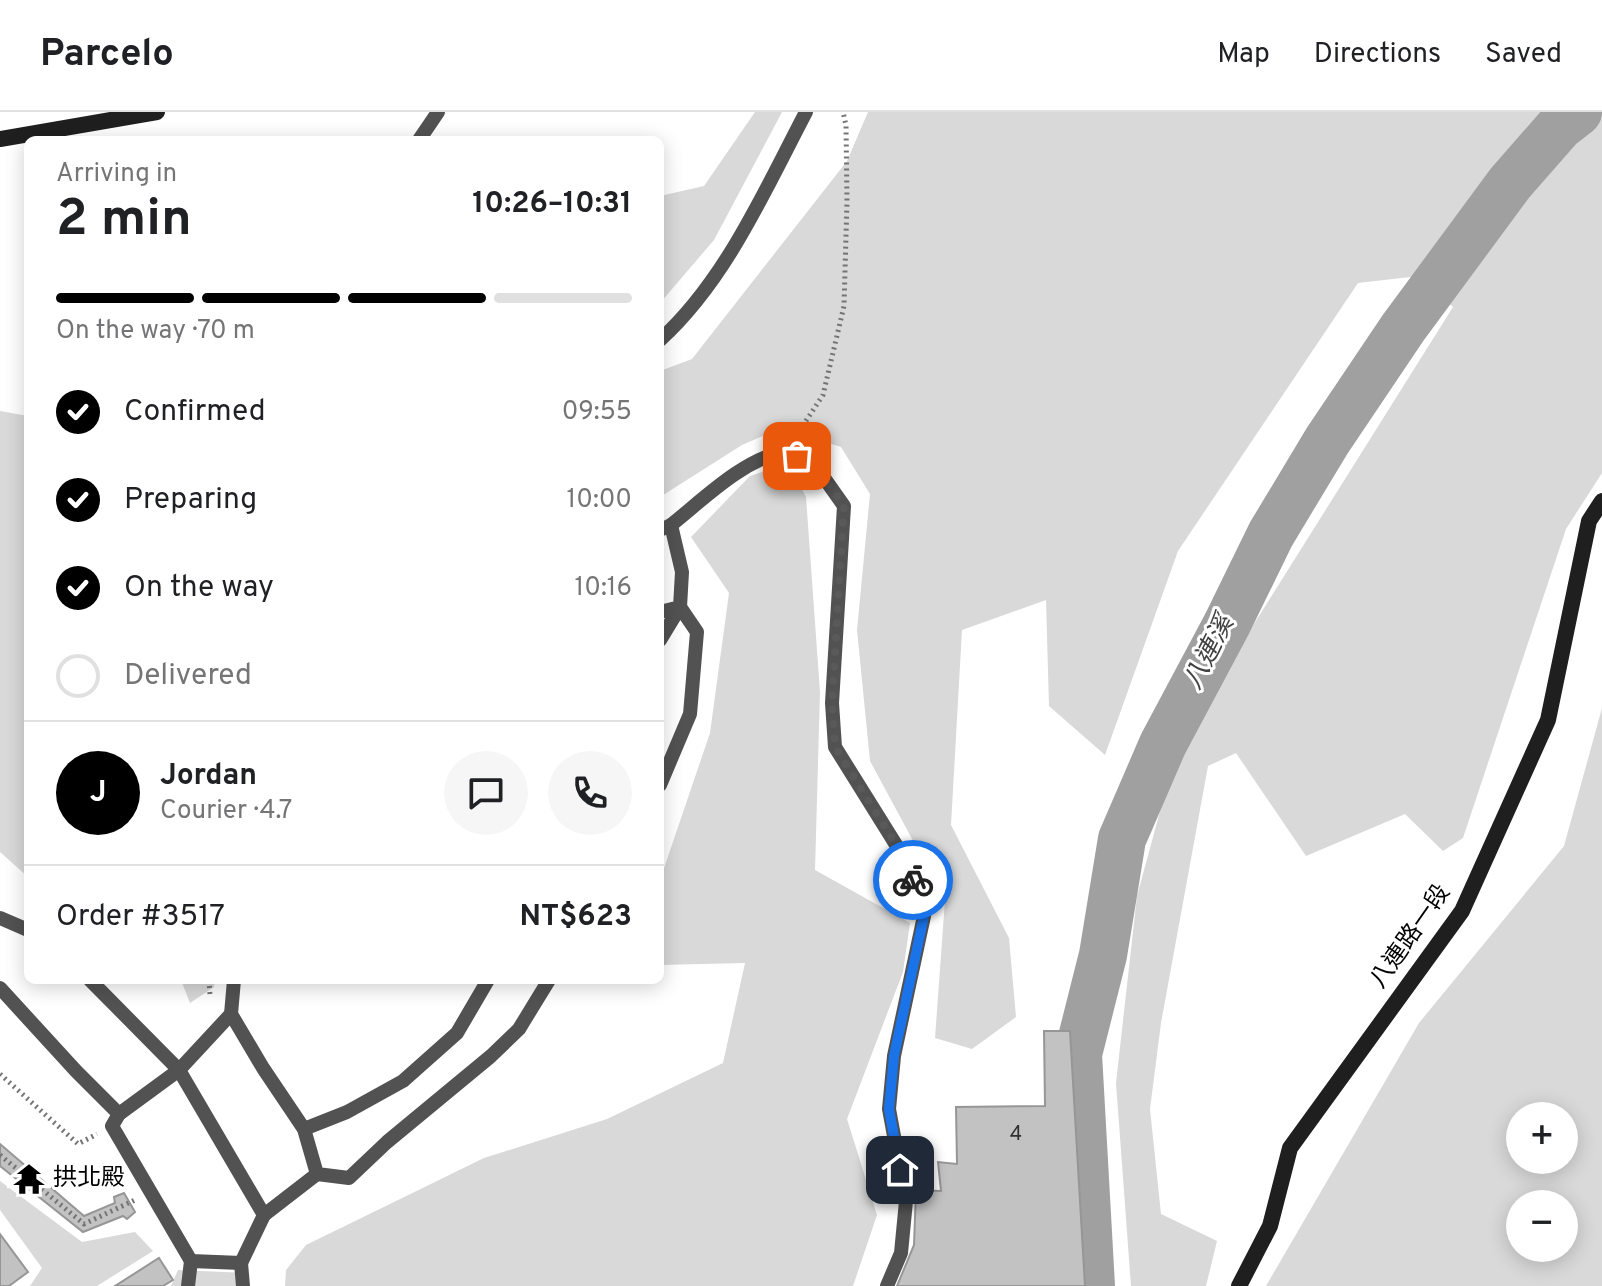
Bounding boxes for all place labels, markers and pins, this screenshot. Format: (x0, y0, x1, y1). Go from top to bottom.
pin (763, 422, 831, 490)
pin (866, 1136, 934, 1204)
temple icon: 拱北殿 (12, 1162, 46, 1196)
place label: 拱北殿 (53, 1164, 125, 1194)

